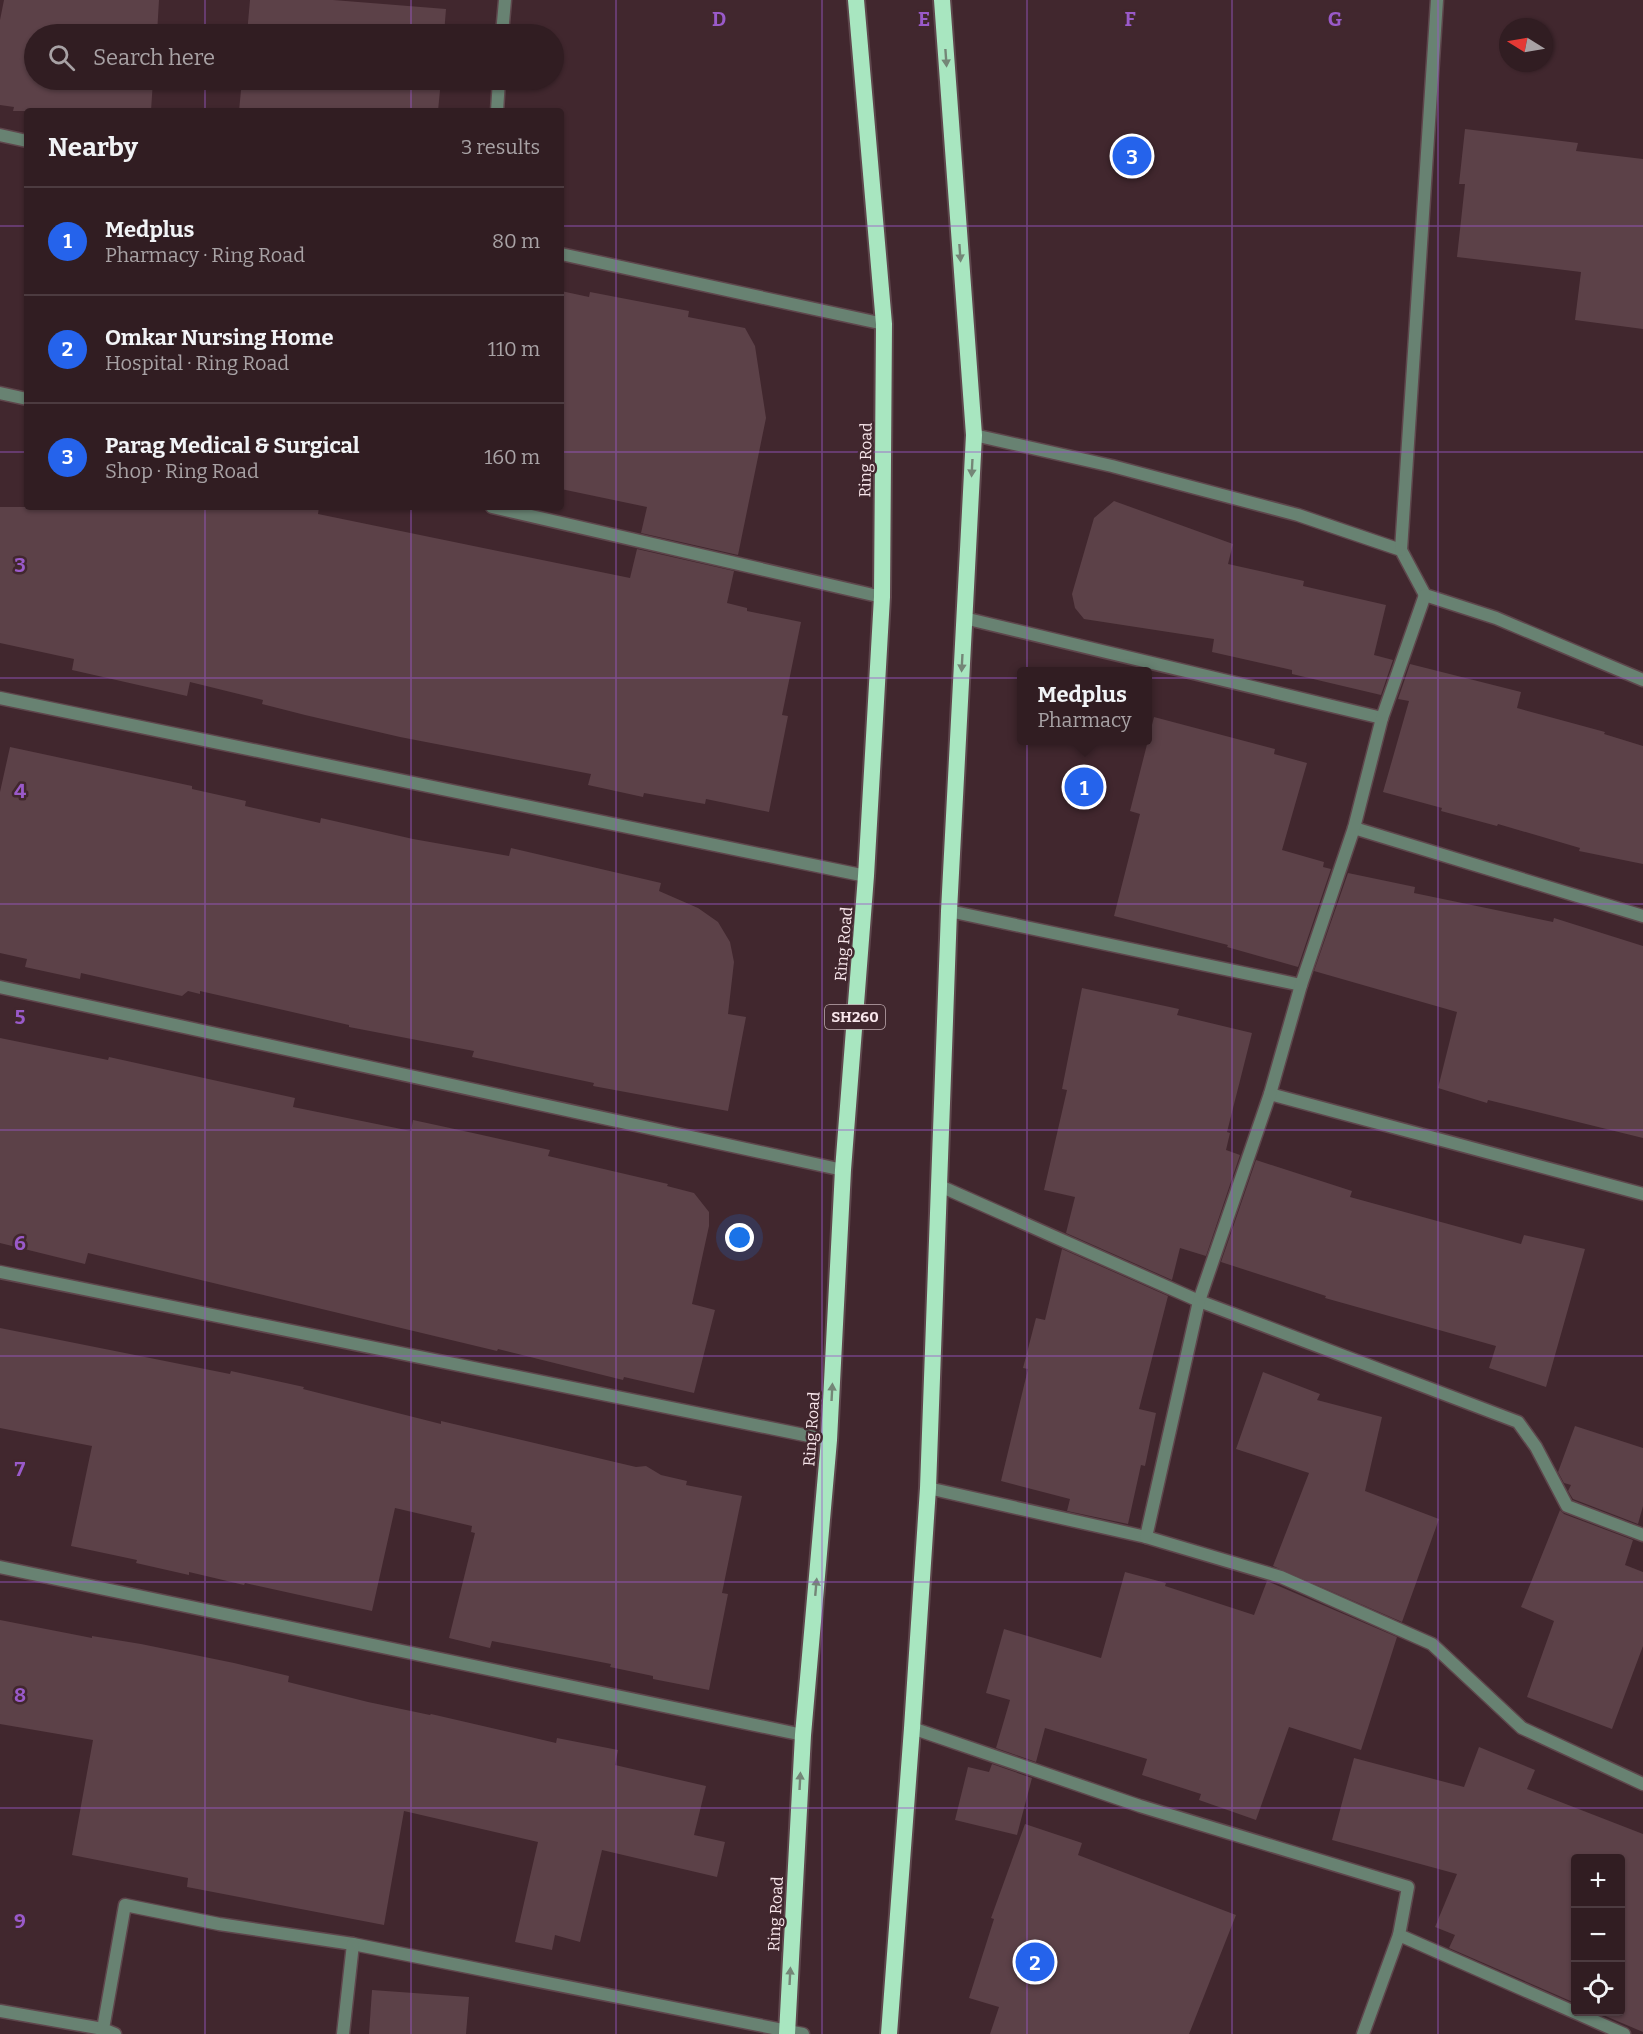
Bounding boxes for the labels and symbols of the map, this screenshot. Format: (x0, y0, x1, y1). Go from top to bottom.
text: D (712, 7, 726, 31)
text: E (918, 7, 930, 31)
text: F (1124, 7, 1136, 31)
text: G (1328, 7, 1342, 31)
north arrow (1499, 18, 1553, 72)
one-way arrow (941, 49, 951, 68)
pin: 3 (1112, 134, 1152, 178)
one-way arrow (956, 243, 965, 262)
street label: Ring Road (855, 422, 876, 498)
one-way arrow (967, 459, 977, 478)
text: 3 (14, 553, 26, 577)
one-way arrow (957, 654, 966, 673)
pin: 1 (1064, 764, 1104, 810)
text: 4 (14, 779, 26, 803)
street label: Ring Road (831, 905, 856, 982)
text: 5 (15, 1005, 26, 1029)
road number: SH260 (825, 1005, 885, 1029)
your location (725, 1223, 754, 1252)
text: 6 (14, 1231, 26, 1255)
one-way arrow (827, 1383, 836, 1402)
street label: Ring Road (799, 1390, 824, 1467)
text: 7 (15, 1457, 26, 1481)
one-way arrow (811, 1577, 821, 1596)
text: 8 (14, 1683, 26, 1707)
one-way arrow (796, 1771, 805, 1790)
street label: Ring Road (764, 1876, 787, 1952)
text: 9 (14, 1909, 26, 1933)
pin: 2 (1016, 1940, 1054, 1984)
one-way arrow (786, 1966, 795, 1985)

